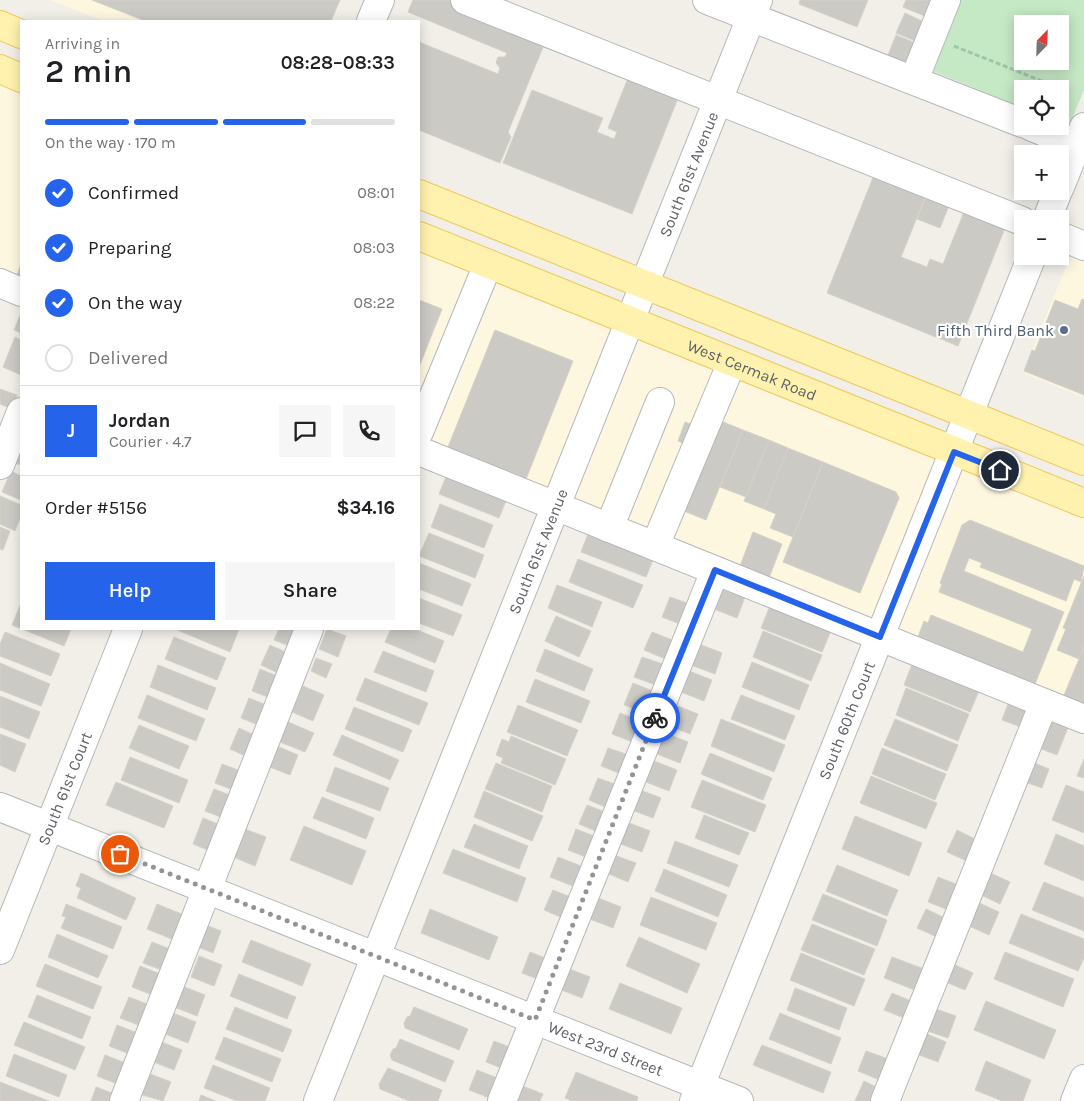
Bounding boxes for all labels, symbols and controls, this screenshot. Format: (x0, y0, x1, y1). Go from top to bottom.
north arrow (1014, 15, 1069, 70)
map controls (1014, 15, 1069, 265)
text: Arriving in (45, 34, 120, 53)
text: 08:28–08:33 (281, 52, 395, 74)
text: 2 min (45, 53, 132, 90)
button: locate (1014, 80, 1069, 135)
street label: South 61st Avenue (655, 109, 722, 240)
text: On the way · 170 m (45, 133, 176, 152)
button: + (1014, 145, 1069, 200)
icon: check (45, 179, 73, 207)
text: Confirmed (88, 182, 179, 204)
text: 08:01 (357, 183, 395, 202)
button: − (1014, 210, 1069, 265)
icon: check (45, 234, 73, 262)
text: Preparing (88, 237, 171, 259)
text: 08:03 (353, 238, 395, 257)
icon: check (45, 289, 73, 317)
text: On the way (88, 292, 182, 314)
text: 08:22 (353, 293, 395, 312)
place label: Fifth Third Bank (937, 321, 1054, 340)
marker: Fifth Third Bank (1058, 324, 1070, 336)
street label: West Cermak Road (685, 335, 820, 404)
text: Delivered (88, 347, 168, 369)
button: chat (279, 405, 331, 457)
button: phone (343, 405, 395, 457)
text: Jordan (109, 410, 170, 432)
text: J (67, 420, 75, 442)
text: Courier · 4.7 (109, 432, 192, 451)
pin (979, 449, 1021, 491)
icon: home (986, 456, 1014, 484)
street label: South 61st Avenue (504, 486, 571, 617)
text: Order #5156 (45, 497, 147, 519)
text: $34.16 (336, 497, 395, 519)
button: Help (45, 562, 215, 620)
button: Share (225, 562, 395, 620)
street label: South 60th Court (814, 658, 878, 782)
courier (630, 693, 680, 743)
icon: bike (641, 704, 669, 732)
street label: South 61st Court (33, 729, 96, 848)
pin (99, 833, 141, 875)
icon: bag (106, 840, 134, 868)
street label: West 23rd Street (546, 1017, 666, 1079)

